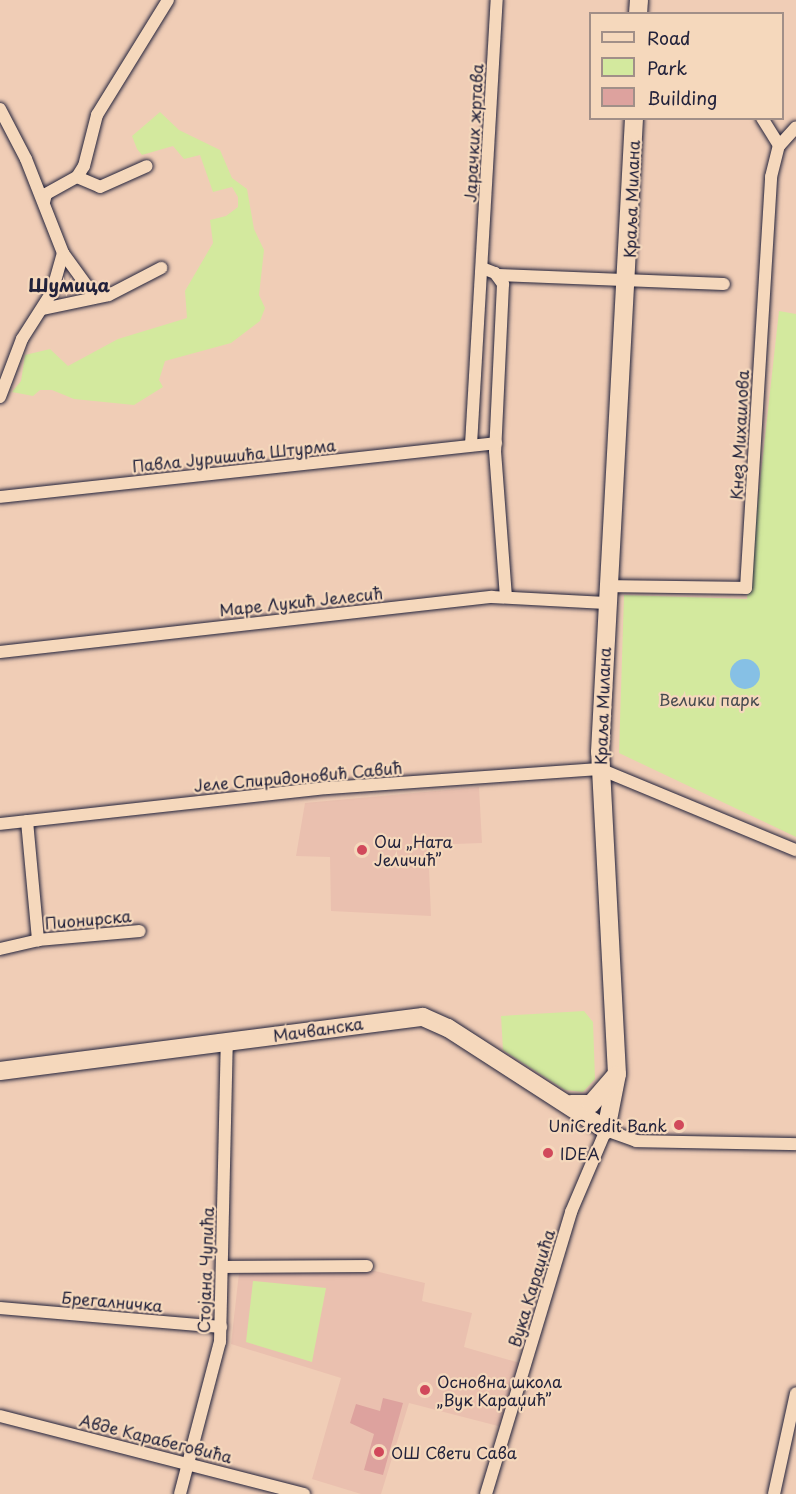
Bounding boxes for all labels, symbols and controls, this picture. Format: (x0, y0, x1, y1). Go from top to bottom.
legend (589, 12, 784, 120)
text: Road (647, 24, 691, 51)
text: Park (647, 54, 687, 81)
street label: Јарачких жртава (460, 63, 486, 203)
text: Building (647, 84, 717, 111)
street label: Краља Милана (619, 139, 643, 259)
district label: Шумица (28, 274, 110, 296)
street label: Кнез Михаилова (726, 369, 752, 501)
street label: Павла Јуришића Штурма (130, 435, 338, 475)
street label: Маре Лукић Јелесић (218, 583, 384, 619)
street label: Краља Милана (590, 646, 614, 766)
park label: Велики парк (659, 689, 759, 709)
street label: Јеле Спиридоновић Савић (193, 757, 403, 795)
place label: Ош „Ната Јеличић” (374, 831, 453, 869)
marker: Ош „Ната Јеличић” (355, 843, 369, 857)
street label: Пионирска (44, 906, 132, 932)
street label: Мачванска (272, 1013, 364, 1045)
place label: UniCredit Bank (548, 1115, 667, 1135)
marker: UniCredit Bank (672, 1118, 686, 1132)
place label: IDEA (560, 1143, 599, 1163)
marker: IDEA (541, 1146, 555, 1160)
street label: Стојана Чупића (193, 1206, 217, 1334)
street label: Вука Караџића (504, 1226, 558, 1350)
street label: Брегалничка (61, 1287, 163, 1315)
place label: Основна школа „Вук Караџић” (437, 1371, 562, 1409)
marker: Основна школа „Вук Караџић” (418, 1383, 432, 1397)
street label: Авде Карабеговића (78, 1410, 234, 1466)
place label: ОШ Свети Сава (391, 1442, 519, 1462)
marker: ОШ Свети Сава (372, 1445, 386, 1459)

